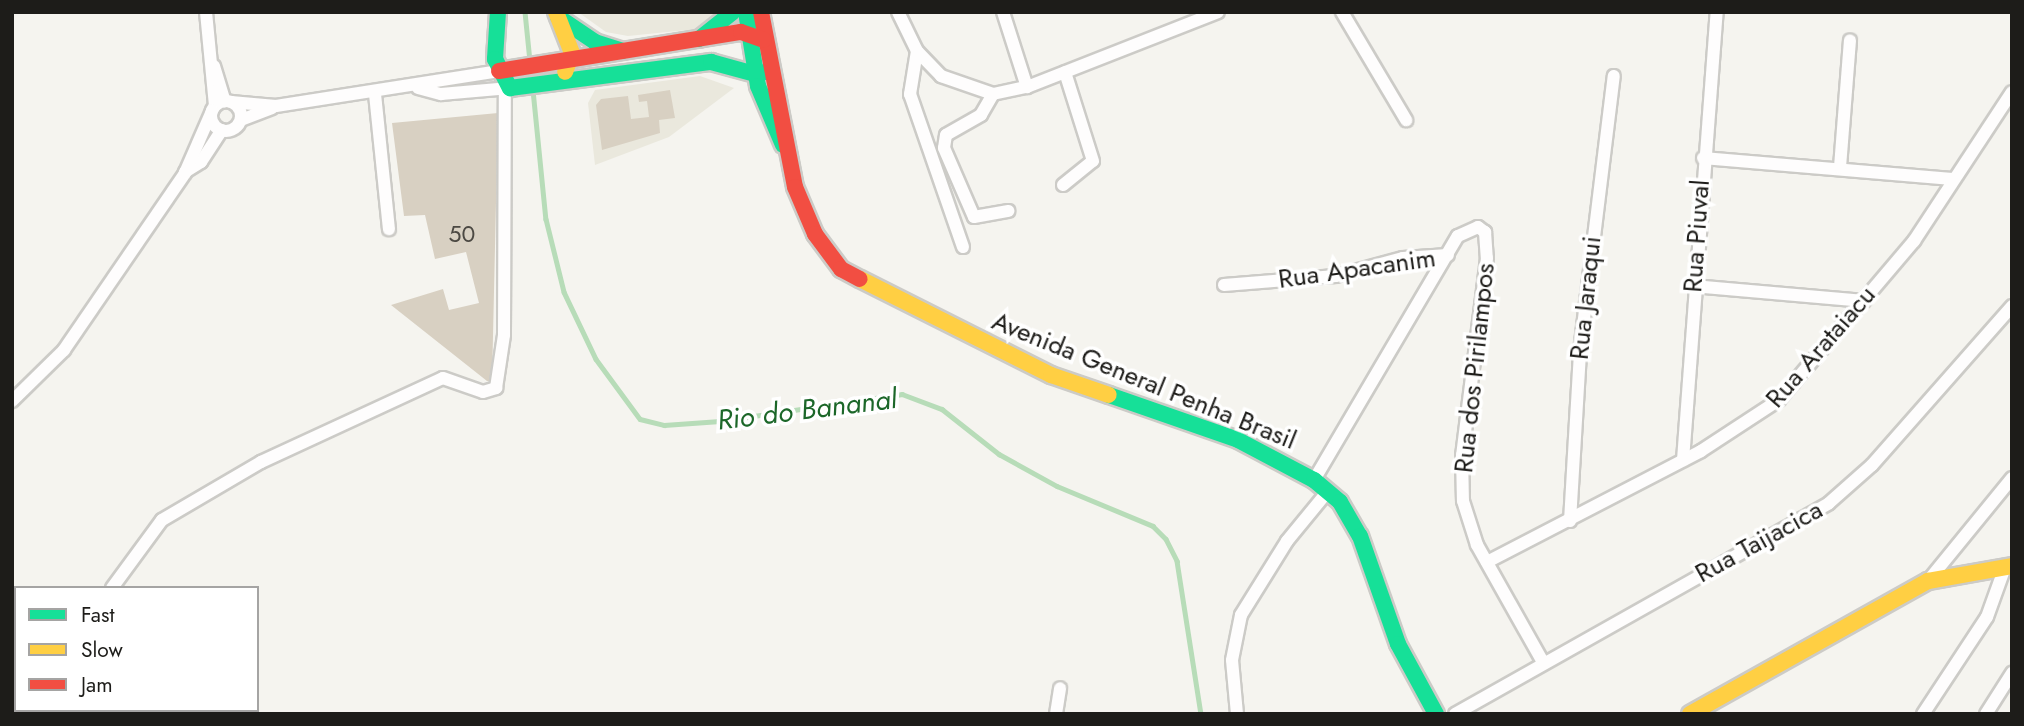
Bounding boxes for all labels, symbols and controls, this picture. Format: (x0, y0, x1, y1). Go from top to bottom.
street label: Rua Piuval (1677, 178, 1717, 294)
house number: 50 (449, 220, 475, 248)
street label: Rua Jaraqui (1564, 235, 1608, 361)
street label: Rua Apacanim (1276, 243, 1438, 295)
street label: Rua dos Pirilampos (1448, 262, 1502, 474)
street label: Rua Arataiacu (1760, 280, 1882, 414)
street label: Avenida General Penha Brasil (987, 306, 1301, 456)
water label: Rio do Bananal (715, 382, 899, 438)
street label: Rua Taijacica (1690, 494, 1828, 590)
legend (14, 586, 259, 712)
text: Fast (81, 600, 114, 630)
text: Slow (81, 635, 123, 665)
text: Jam (81, 670, 113, 700)

